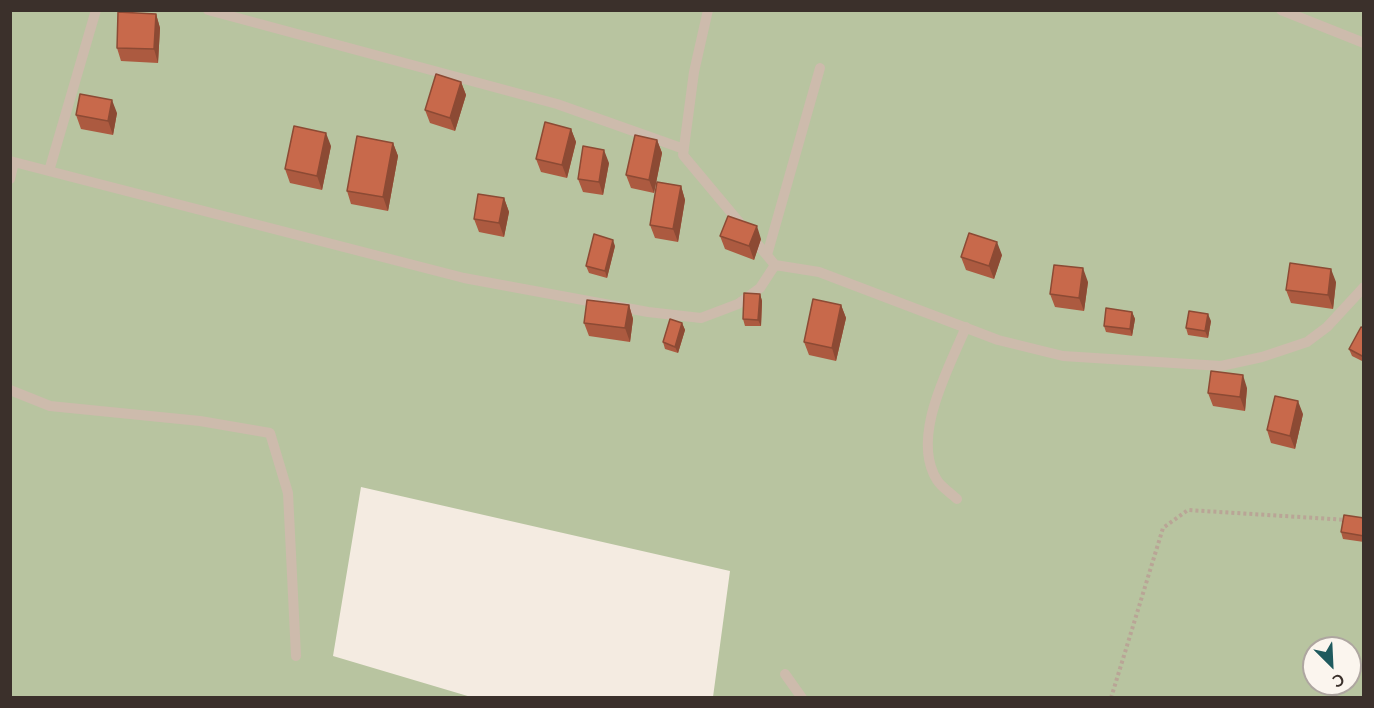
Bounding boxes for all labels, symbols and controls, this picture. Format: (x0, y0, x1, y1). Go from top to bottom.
north arrow (1302, 636, 1362, 696)
text: С (1330, 670, 1347, 692)

